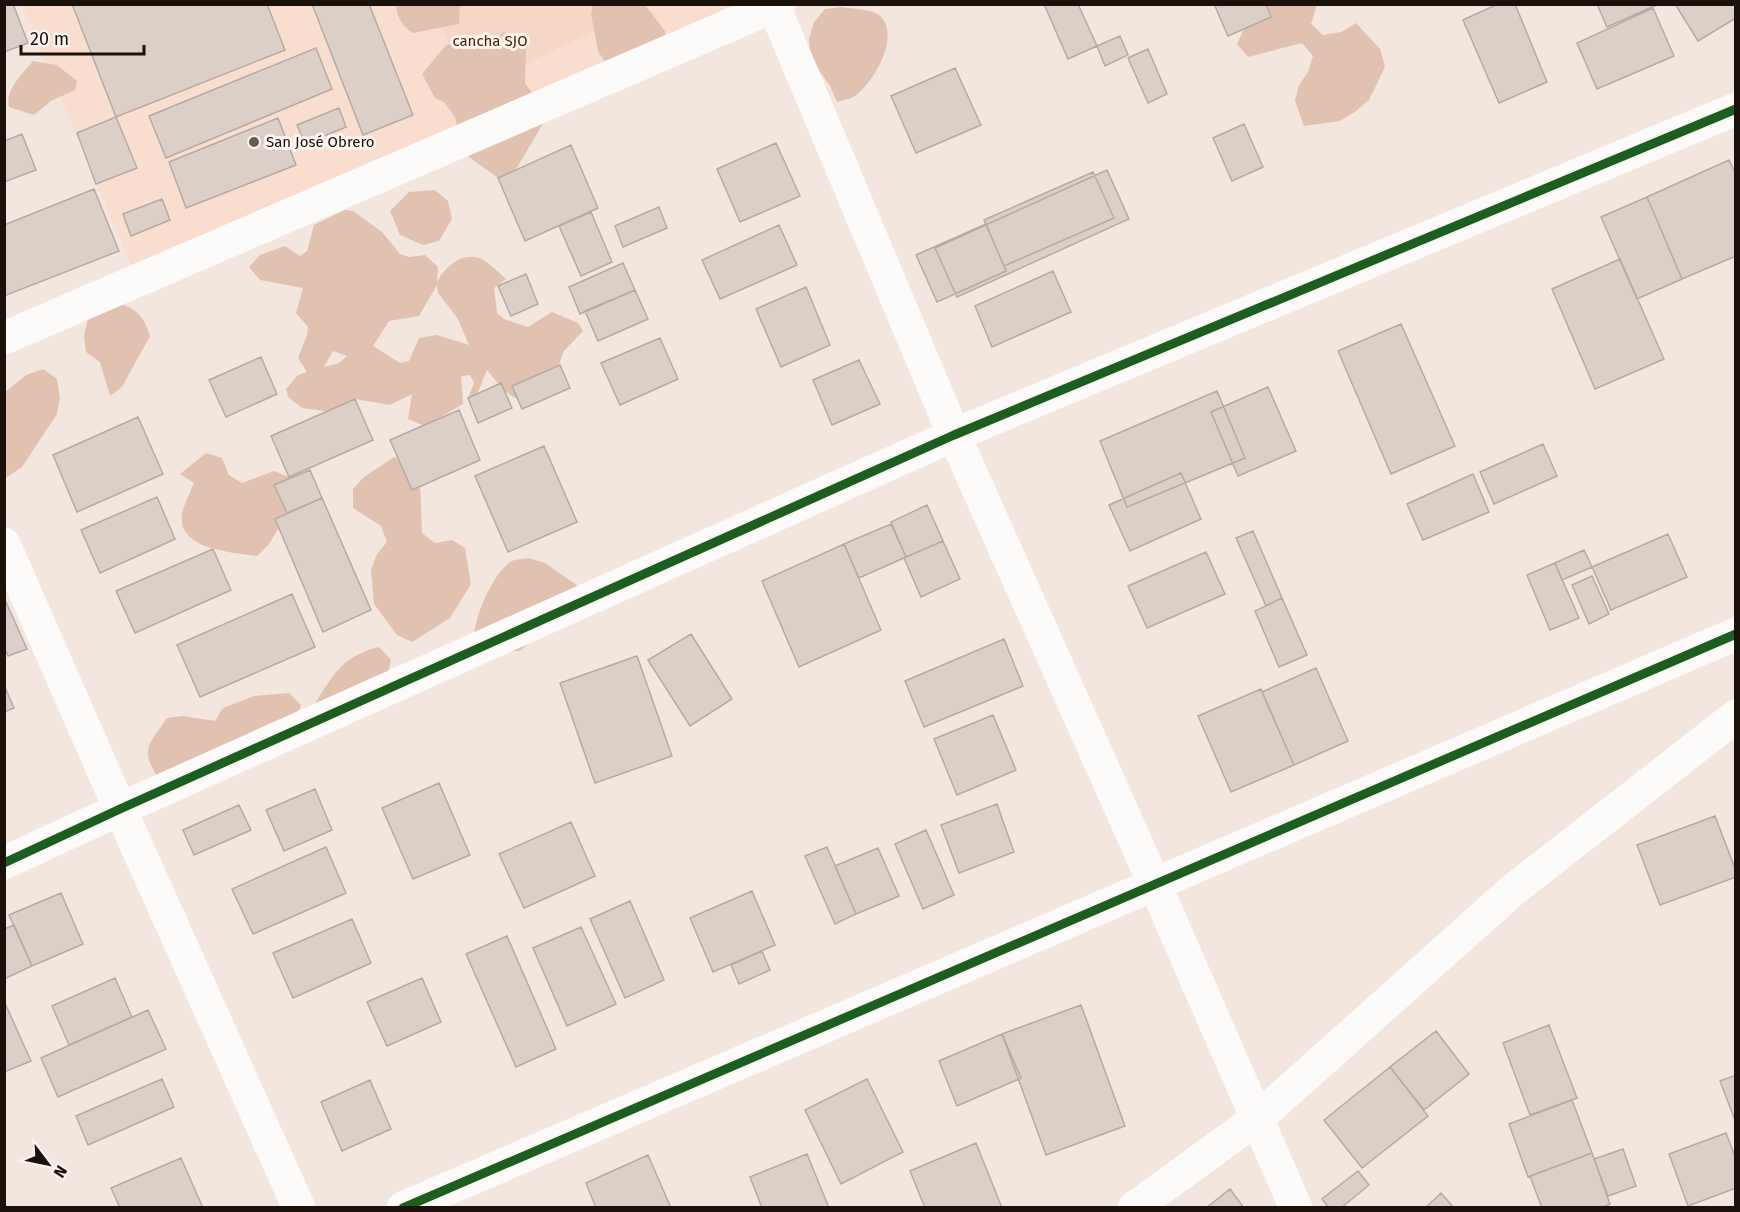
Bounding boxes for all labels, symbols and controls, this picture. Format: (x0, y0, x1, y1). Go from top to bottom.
scale bar (21, 18, 144, 56)
text: 20 m (30, 28, 69, 50)
park label: cancha SJO (452, 32, 528, 50)
place label: San José Obrero (266, 133, 375, 151)
marker: San José Obrero (247, 135, 261, 149)
north arrow (18, 1134, 78, 1194)
text: N (49, 1162, 71, 1181)

